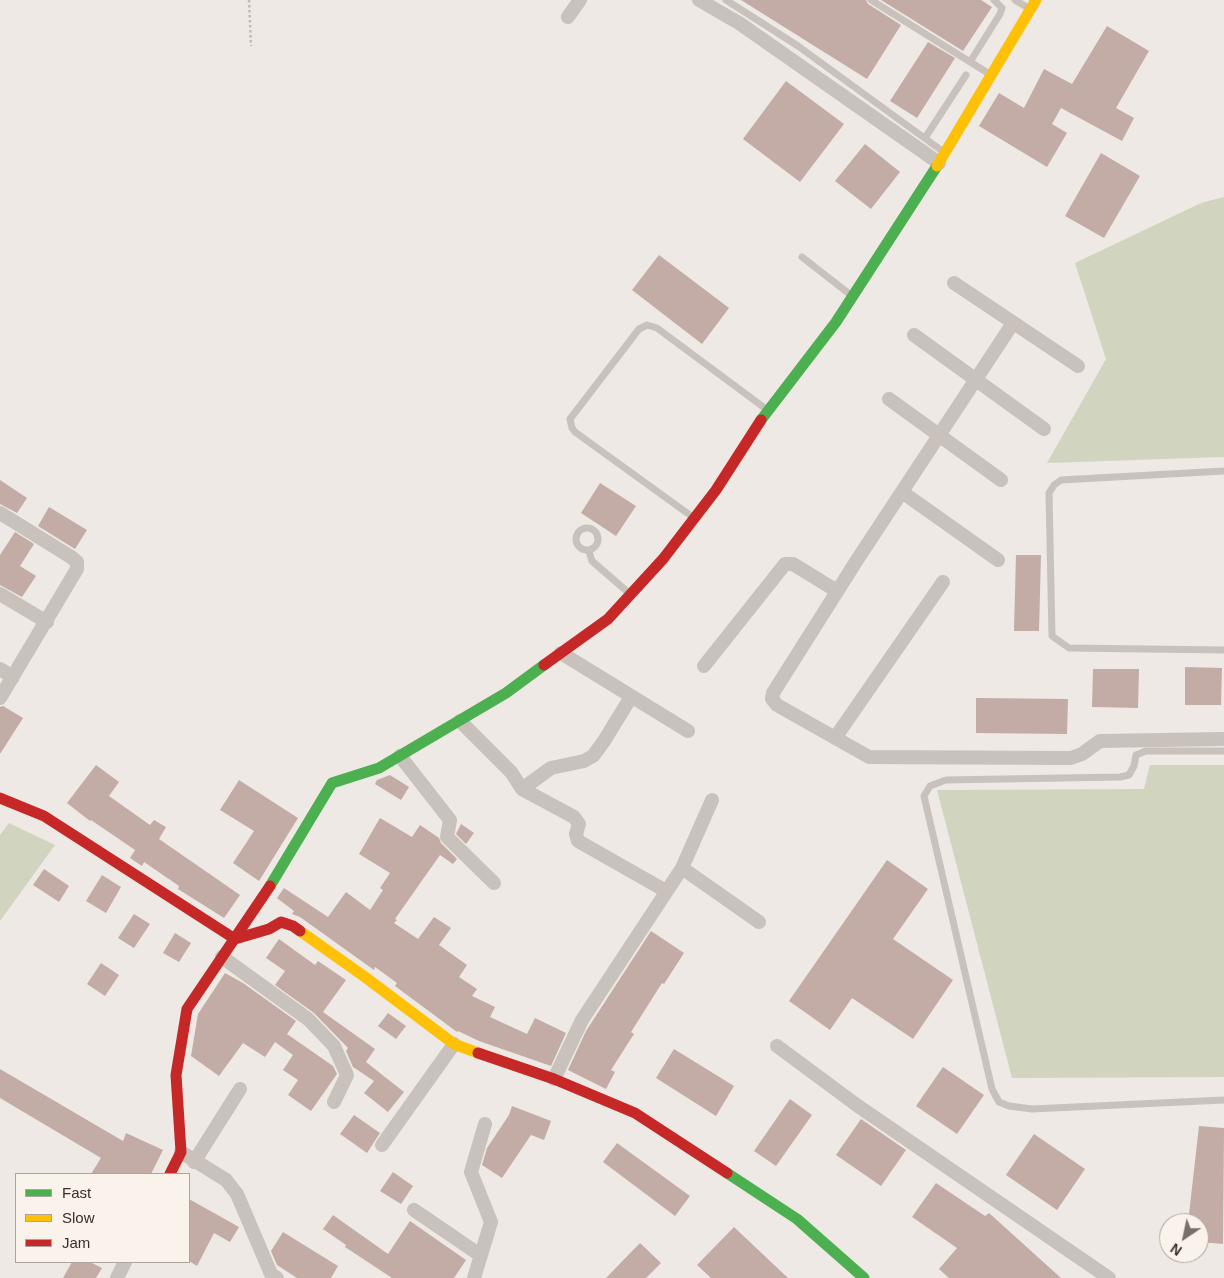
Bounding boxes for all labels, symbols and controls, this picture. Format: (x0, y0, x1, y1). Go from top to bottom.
legend (15, 1173, 190, 1263)
text: Fast (62, 1184, 91, 1201)
text: Slow (62, 1209, 95, 1226)
north arrow (1159, 1213, 1209, 1263)
text: Jam (62, 1234, 90, 1251)
text: N (1168, 1240, 1185, 1259)

